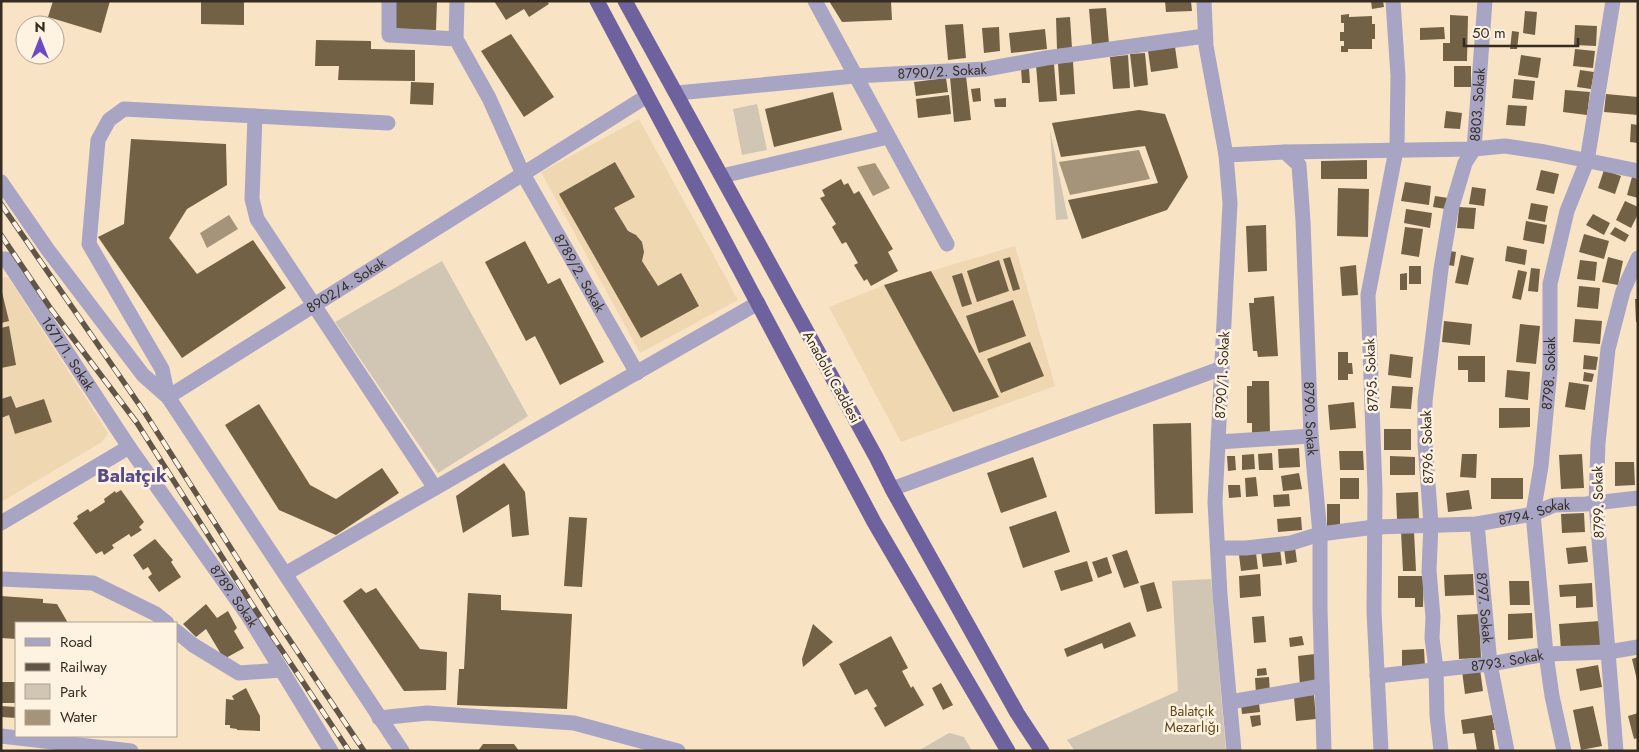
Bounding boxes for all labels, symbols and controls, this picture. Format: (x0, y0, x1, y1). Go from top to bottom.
north arrow (15, 15, 65, 65)
scale bar (1464, 15, 1578, 47)
text: N (34, 17, 46, 37)
text: 50 m (1472, 22, 1506, 44)
street label: 8790/2. Sokak (897, 59, 988, 84)
street label: 8803. Sokak (1465, 66, 1490, 142)
street label: 8789/2. Sokak (549, 230, 611, 317)
street label: 8902/4. Sokak (302, 252, 390, 318)
street label: 1671/1. Sokak (36, 313, 100, 395)
street label: Anadolu Caddesi (798, 327, 866, 427)
street label: 8790/1. Sokak (1210, 330, 1234, 419)
street label: 8798. Sokak (1536, 336, 1560, 411)
street label: 8795. Sokak (1359, 337, 1383, 412)
street label: 8790. Sokak (1299, 381, 1323, 457)
street label: 8796. Sokak (1416, 409, 1438, 484)
district label: Balatçık (97, 462, 167, 489)
street label: 8799. Sokak (1587, 465, 1609, 539)
street label: 8794. Sokak (1497, 494, 1571, 530)
street label: 8789. Sokak (205, 561, 263, 632)
street label: 8797. Sokak (1472, 571, 1498, 645)
legend (15, 622, 178, 737)
text: Road (60, 631, 92, 653)
street label: 8793. Sokak (1470, 645, 1546, 676)
text: Railway (60, 656, 107, 678)
text: Park (60, 681, 87, 703)
park label: Balatçık Mezarlığı (1165, 701, 1219, 737)
text: Water (60, 706, 98, 728)

